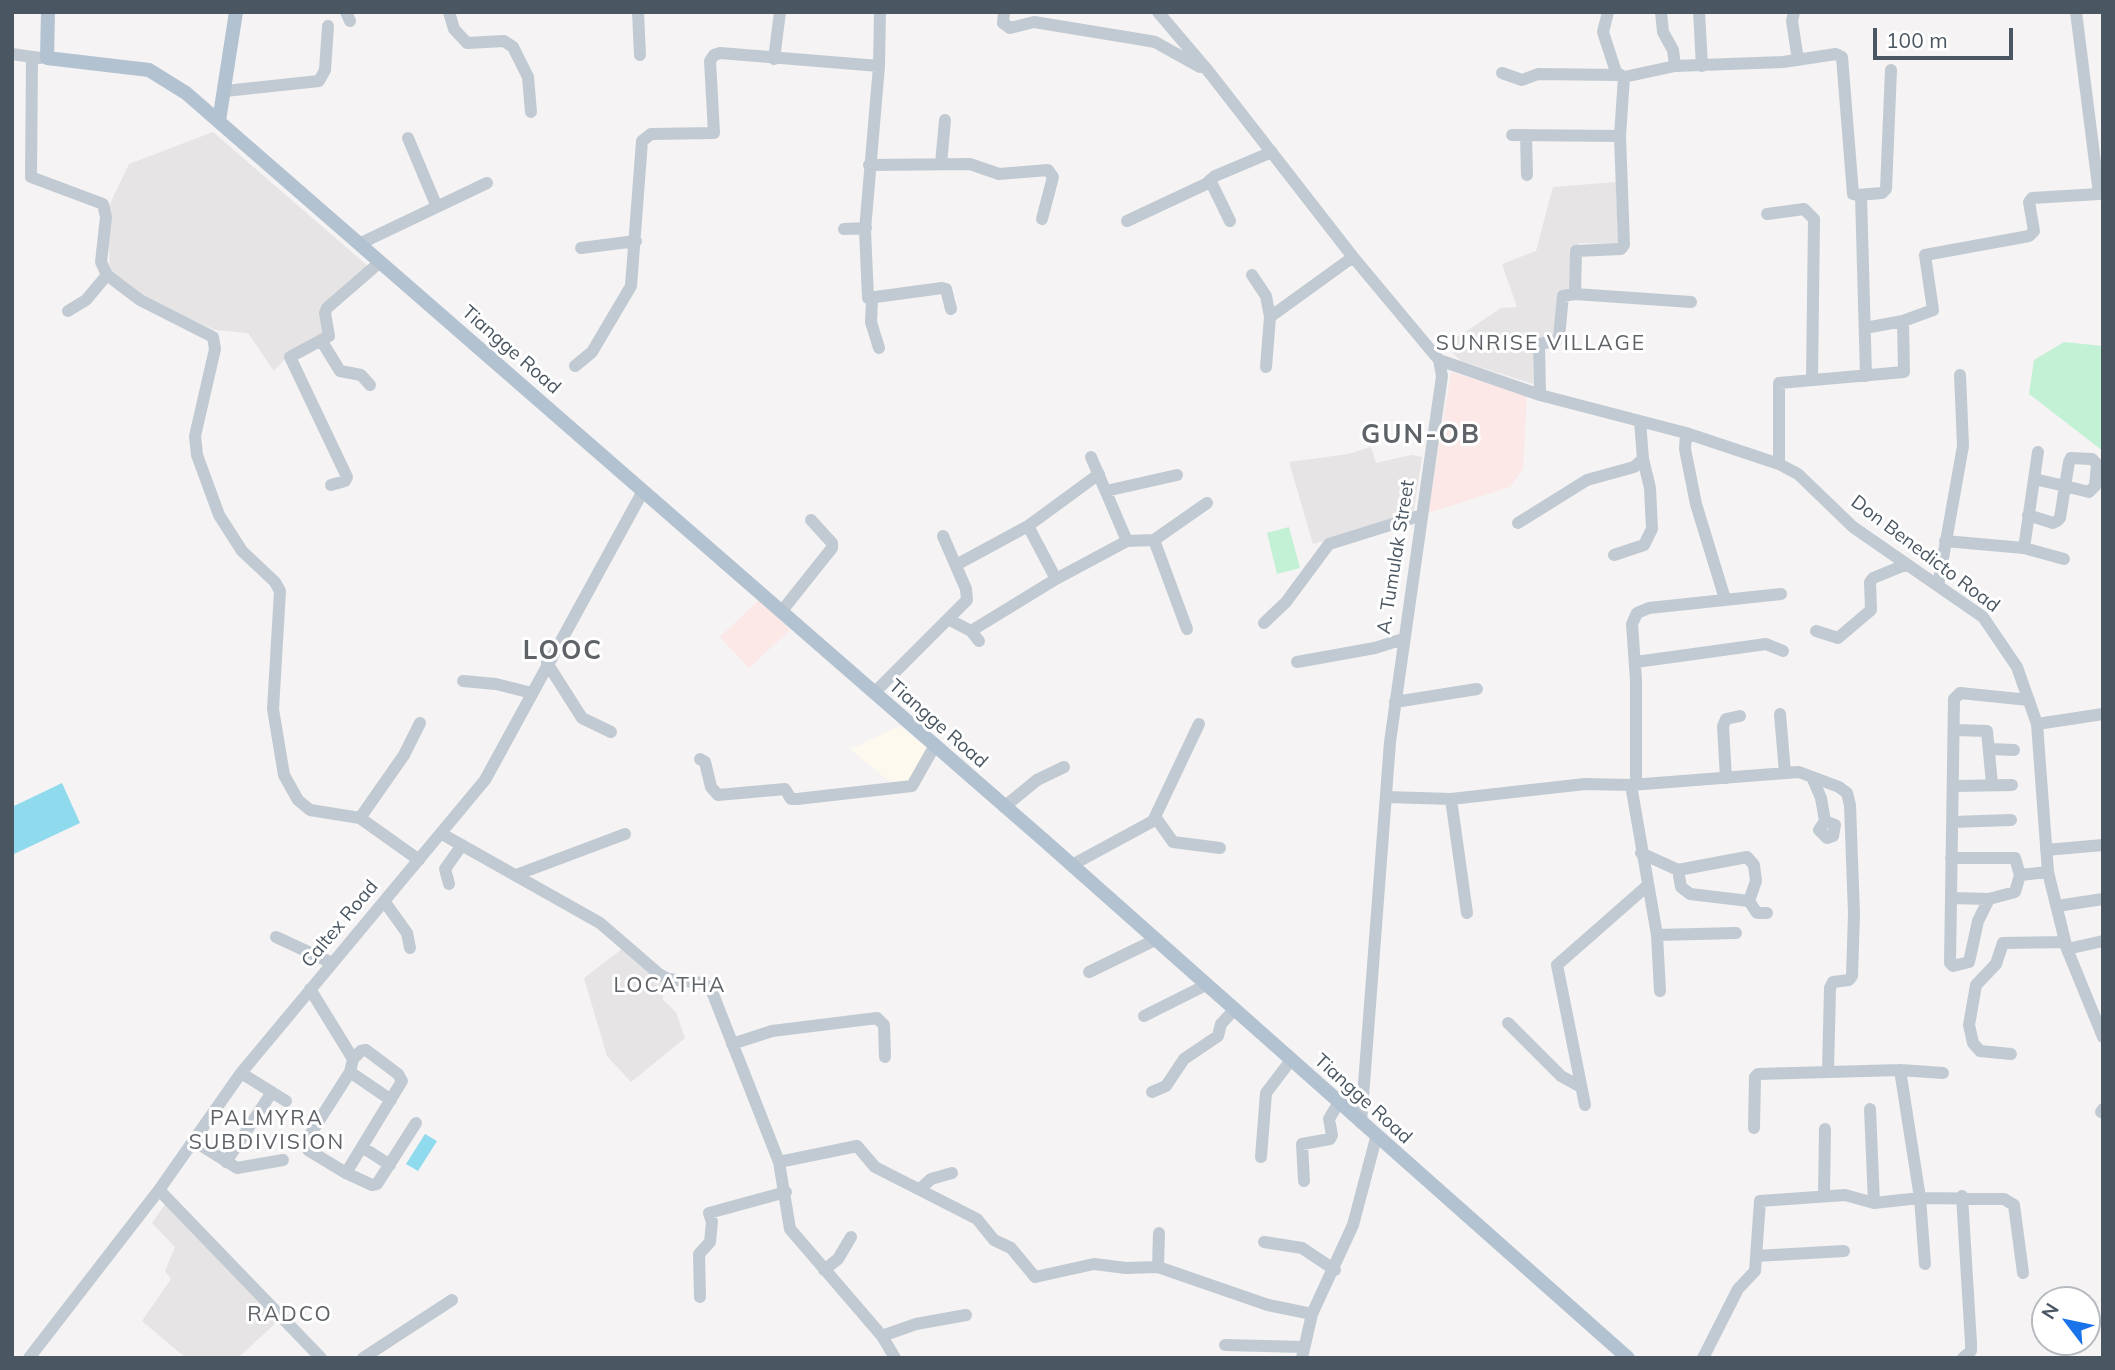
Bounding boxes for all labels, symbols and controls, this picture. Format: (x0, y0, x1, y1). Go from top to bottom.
scale bar (1877, 14, 2017, 58)
text: 100 m (1886, 27, 1948, 53)
street label: Tiangge Road (457, 301, 565, 399)
district label: SUNRISE VILLAGE (1438, 331, 1644, 357)
district label: GUN-OB (1362, 419, 1480, 451)
street label: A. Tumulak Street (1373, 478, 1419, 636)
street label: Don Benedicto Road (1846, 491, 2004, 617)
district label: LOOC (523, 635, 603, 667)
street label: Tiangge Road (884, 675, 992, 773)
street label: Caltex Road (297, 876, 383, 972)
district label: LOCATHA (614, 973, 726, 999)
street label: Tiangge Road (1310, 1049, 1416, 1149)
district label: PALMYRA SUBDIVISION (190, 1106, 344, 1156)
north arrow (2031, 1286, 2101, 1356)
text: N (2036, 1298, 2064, 1323)
district label: RADCO (248, 1302, 332, 1328)

